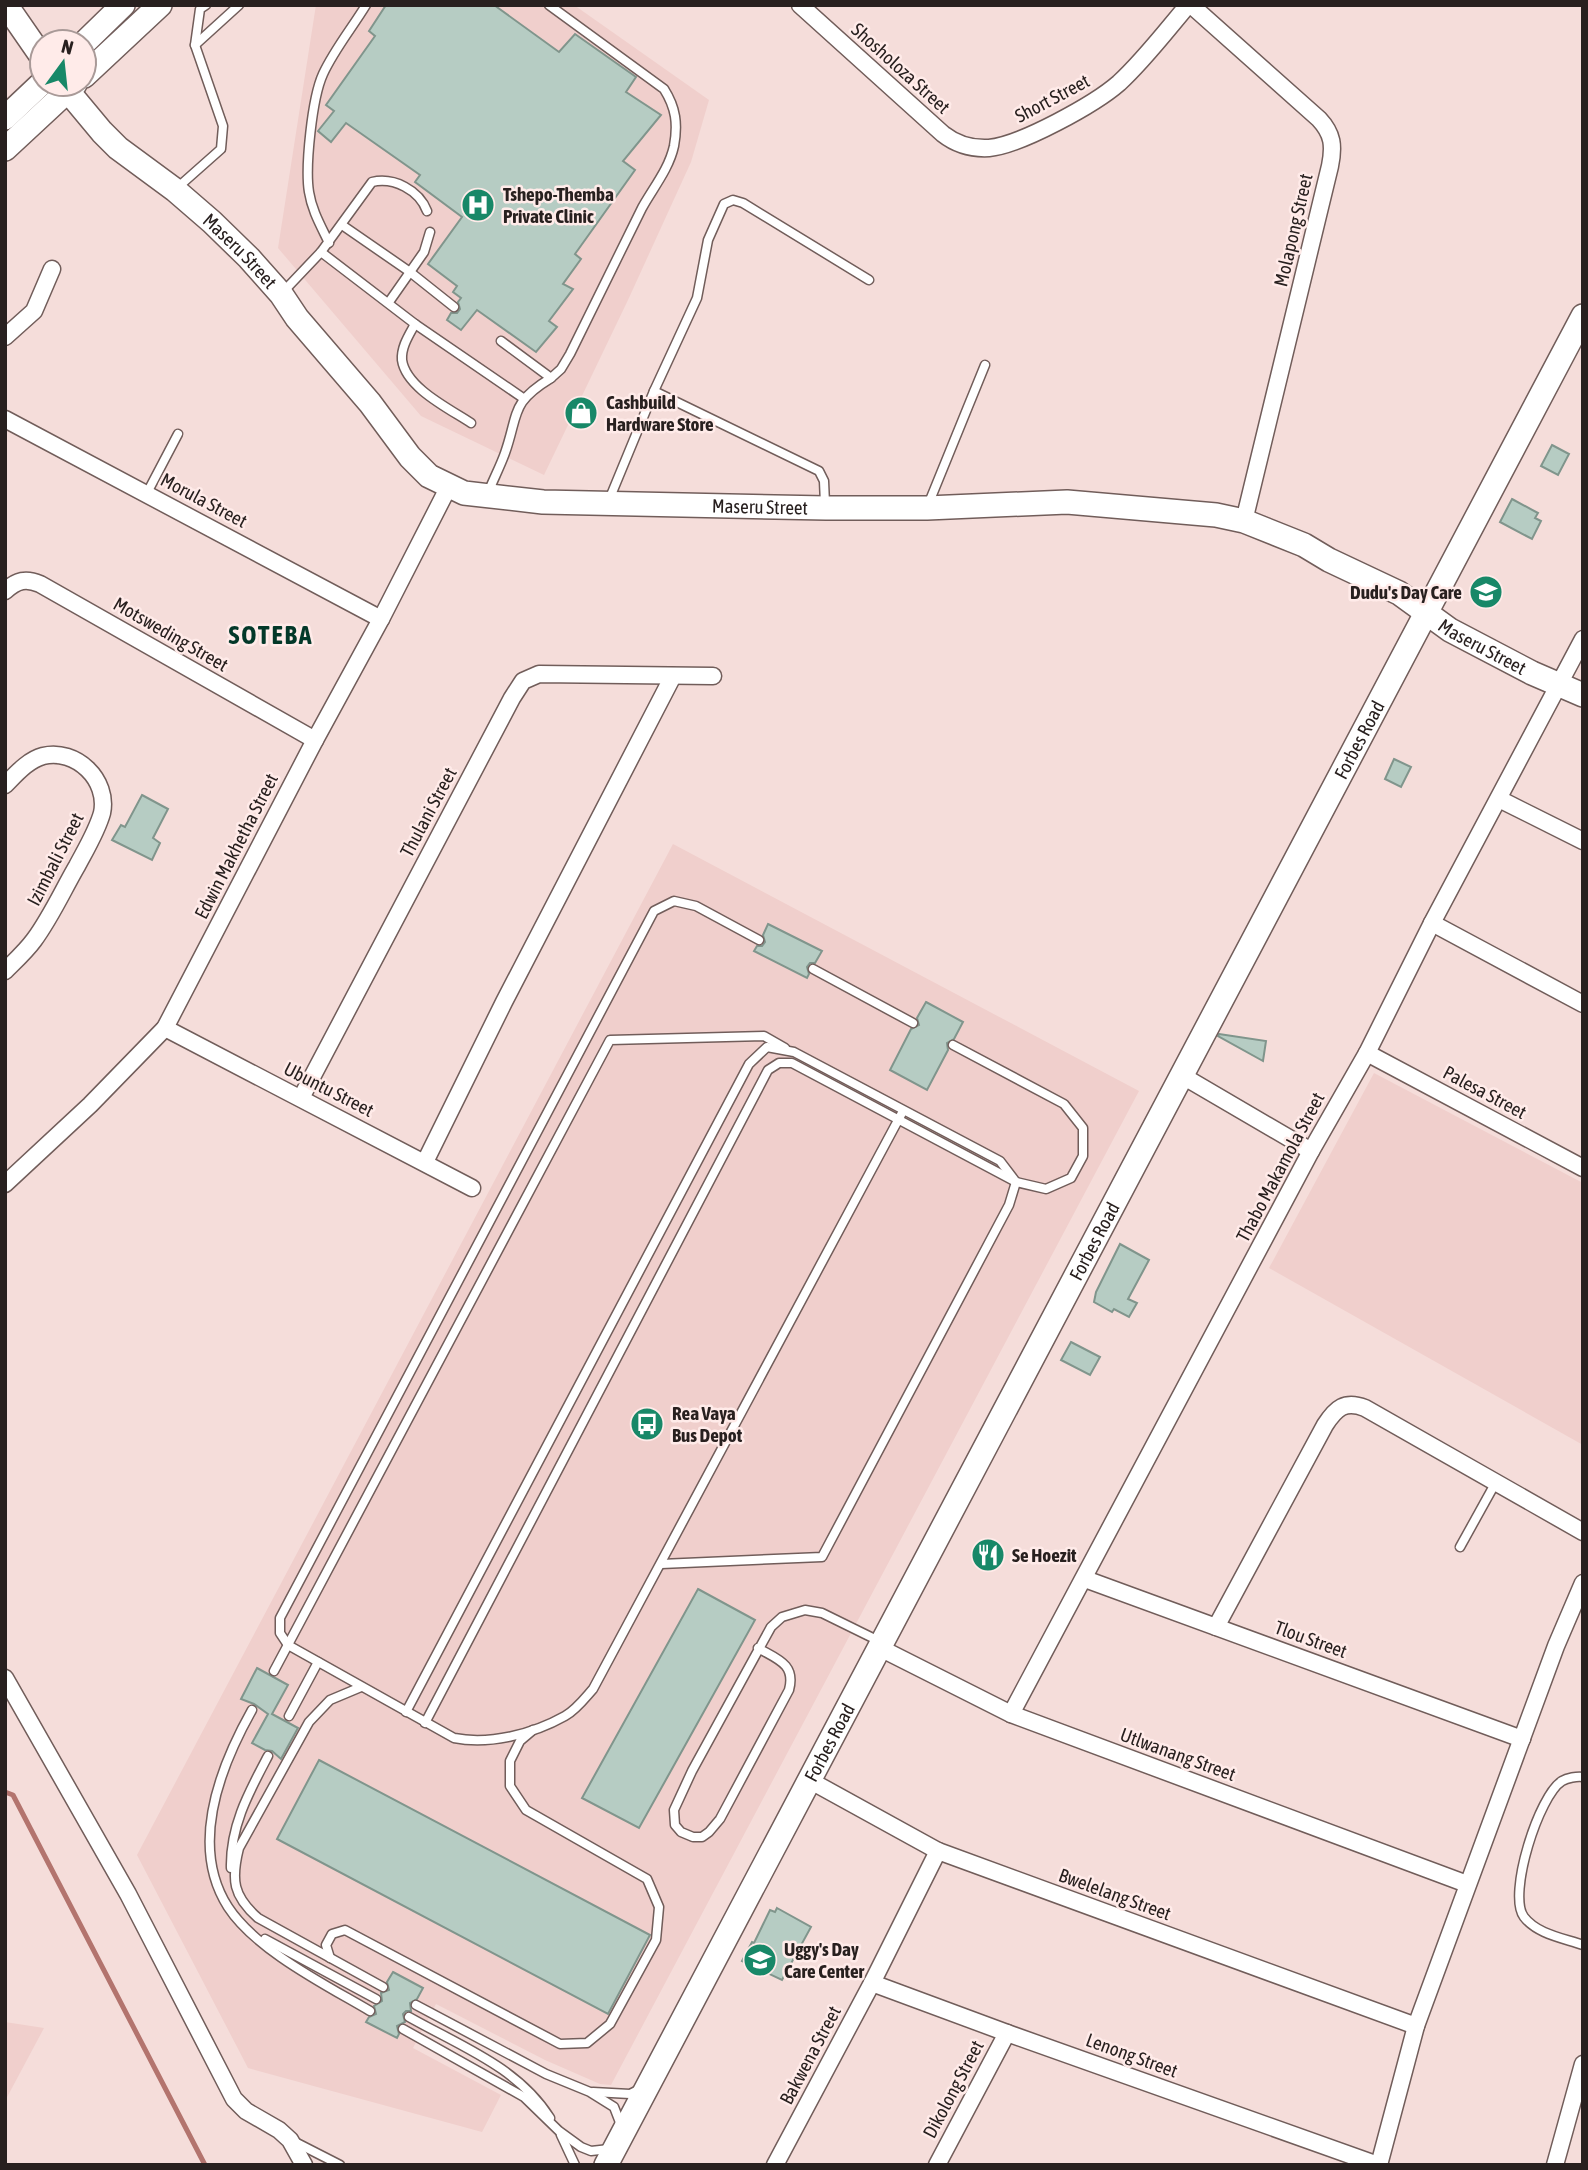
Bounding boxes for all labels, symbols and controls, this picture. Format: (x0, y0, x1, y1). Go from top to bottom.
street label: Shosholoza Street (847, 18, 955, 118)
north arrow (28, 28, 98, 98)
text: N (59, 35, 76, 59)
street label: Short Street (1011, 69, 1093, 127)
street label: Molapong Street (1269, 171, 1317, 289)
place label: Tshepo-Themba Private Clinic (503, 183, 614, 227)
hospital icon: Tshepo-Themba Private Clinic (459, 186, 497, 224)
street label: Maseru Street (199, 209, 282, 293)
place label: Cashbuild Hardware Store (606, 391, 714, 435)
shop icon: Cashbuild Hardware Store (562, 394, 600, 432)
street label: Morula Street (157, 468, 251, 532)
street label: Maseru Street (712, 495, 808, 519)
school or university icon: Dudu's Day Care (1467, 573, 1505, 611)
place label: Dudu's Day Care (1350, 581, 1462, 603)
street label: Motsweding Street (110, 592, 232, 676)
street label: Maseru Street (1434, 614, 1530, 679)
district label: SOTEBA (228, 620, 314, 650)
street label: Forbes Road (1329, 697, 1389, 783)
street label: Thulani Street (395, 764, 461, 860)
street label: Edwin Makhetha Street (190, 770, 282, 922)
street label: Izimbali Street (22, 809, 88, 909)
street label: Ubuntu Street (281, 1057, 377, 1121)
street label: Palesa Street (1440, 1061, 1530, 1123)
street label: Thabo Makamola Street (1231, 1089, 1329, 1245)
street label: Forbes Road (1065, 1198, 1124, 1284)
place label: Rea Vaya Bus Depot (672, 1402, 743, 1446)
bus stop icon: Rea Vaya Bus Depot (628, 1405, 666, 1443)
restaurant icon: Se Hoezit (969, 1536, 1007, 1574)
place label: Se Hoezit (1012, 1544, 1077, 1566)
street label: Tlou Street (1272, 1616, 1350, 1662)
street label: Forbes Road (800, 1700, 859, 1785)
street label: Utlwanang Street (1117, 1723, 1239, 1785)
street label: Bwelelang Street (1056, 1864, 1174, 1924)
place label: Uggy's Day Care Center (784, 1938, 865, 1982)
school or university icon: Uggy's Day Care Center (741, 1941, 779, 1979)
street label: Bakwena Street (775, 2002, 845, 2108)
street label: Lenong Street (1083, 2028, 1181, 2082)
street label: Dikolong Street (918, 2036, 988, 2142)

